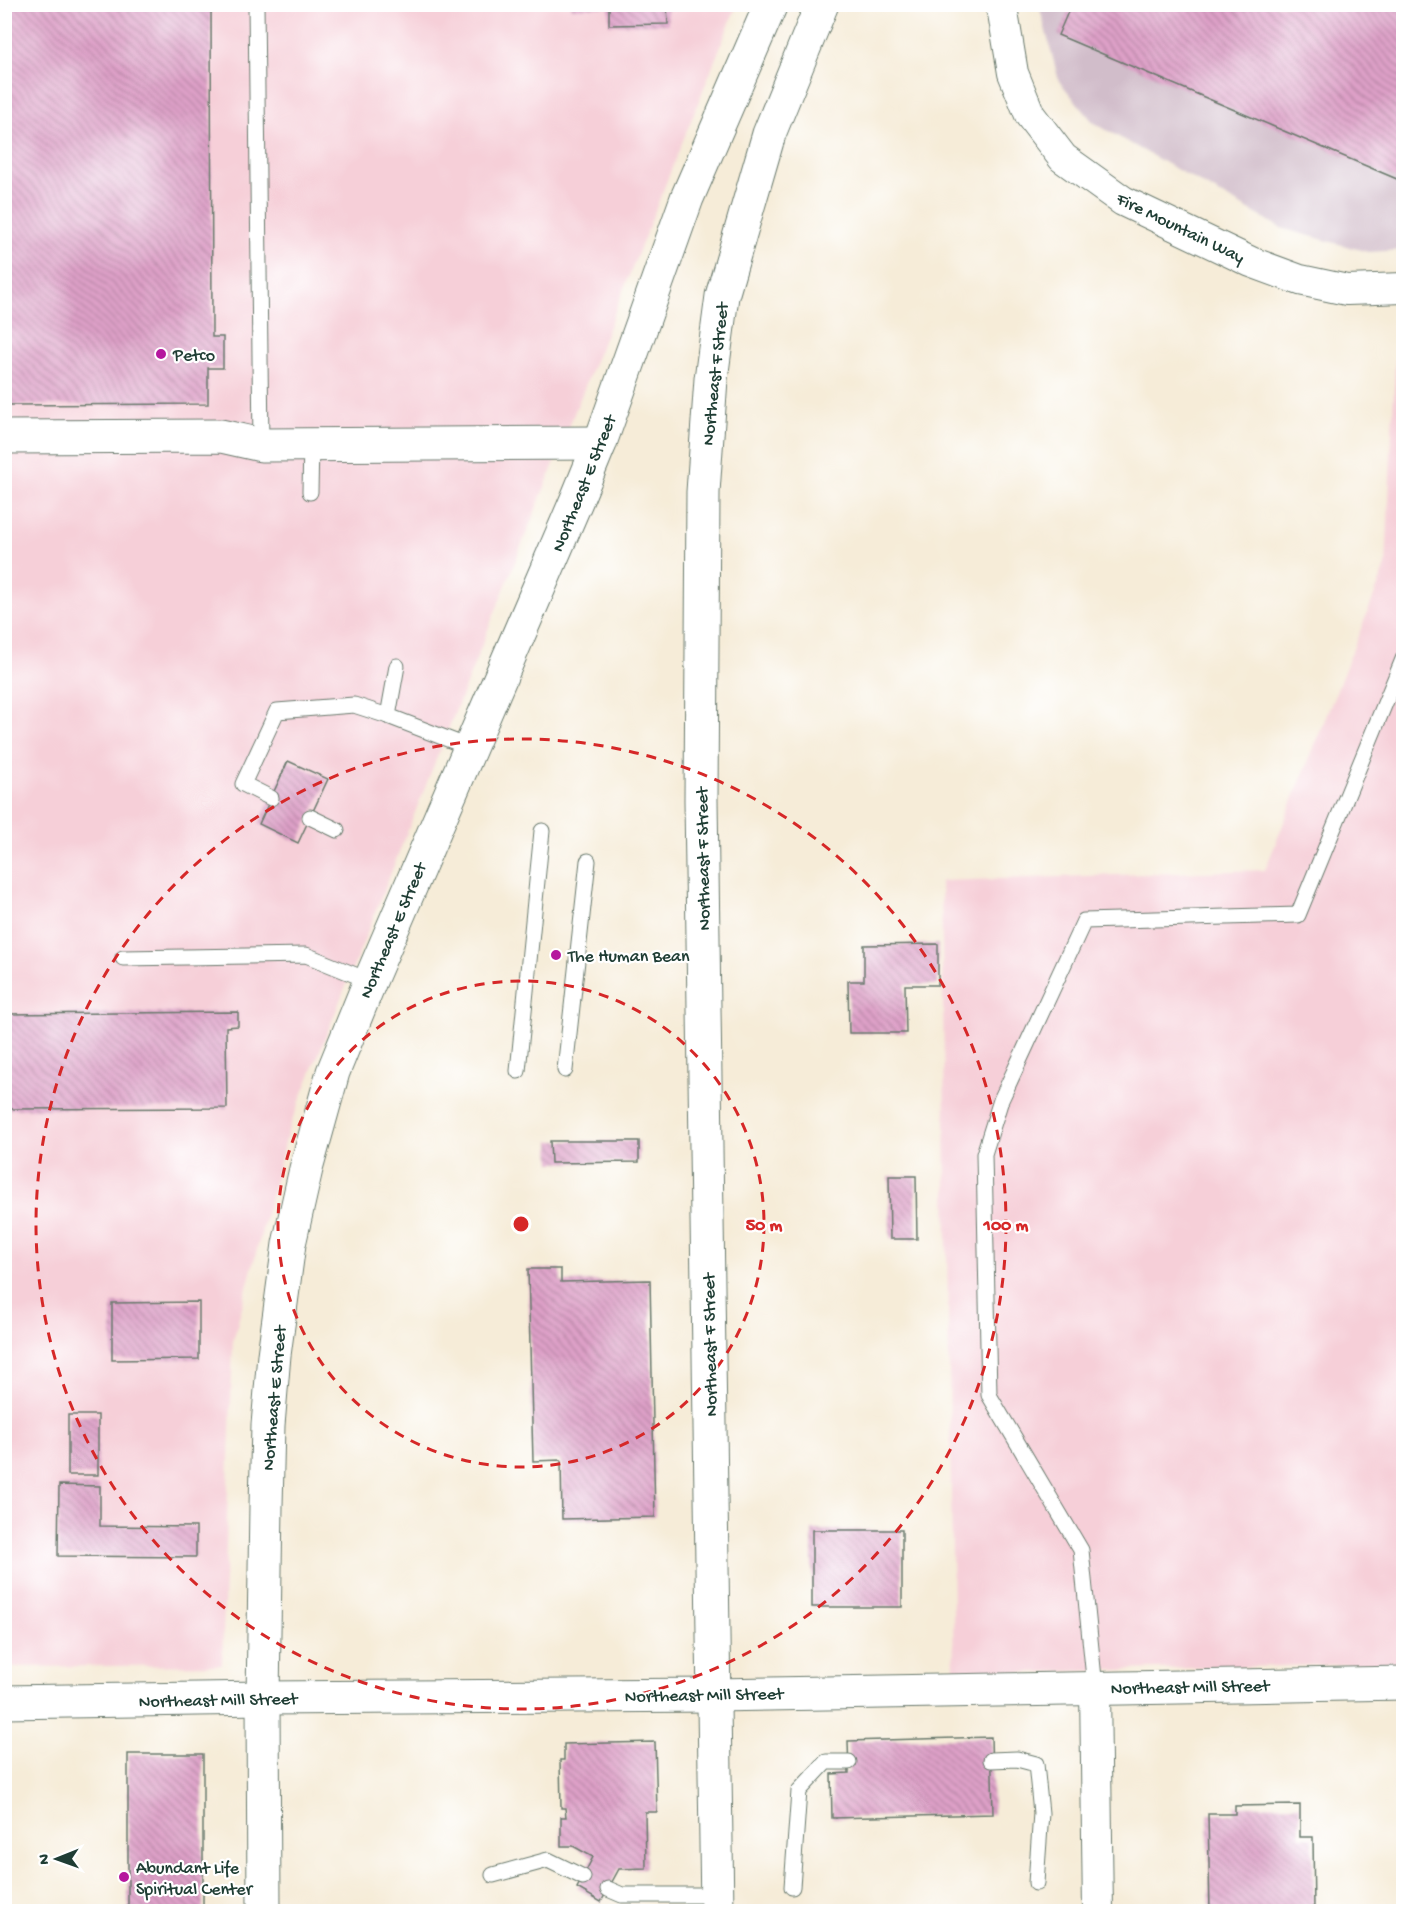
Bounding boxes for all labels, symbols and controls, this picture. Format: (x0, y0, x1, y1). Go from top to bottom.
street label: Fire Mountain Way (1111, 189, 1248, 269)
street label: Northeast F Street (699, 300, 735, 447)
place label: Petco (172, 346, 215, 367)
marker: Petco (154, 347, 168, 361)
street label: Northeast E Street (548, 411, 623, 555)
street label: Northeast F Street (693, 785, 716, 931)
street label: Northeast E Street (356, 858, 433, 1002)
place label: The Human Bean (567, 947, 690, 968)
marker: The Human Bean (549, 948, 563, 962)
centre of rings (511, 1214, 531, 1234)
text: 50 m (746, 1216, 783, 1237)
text: 100 m (983, 1216, 1029, 1237)
street label: Northeast F Street (700, 1271, 723, 1417)
street label: Northeast E Street (259, 1323, 292, 1472)
street label: Northeast Mill Street (1111, 1677, 1271, 1700)
street label: Northeast Mill Street (625, 1685, 785, 1708)
street label: Northeast Mill Street (139, 1690, 299, 1713)
north arrow (27, 1829, 87, 1889)
text: N (36, 1853, 55, 1865)
place label: Abundant Life Spiritual Center (136, 1859, 254, 1901)
marker: Abundant Life Spiritual Center (117, 1870, 131, 1884)

